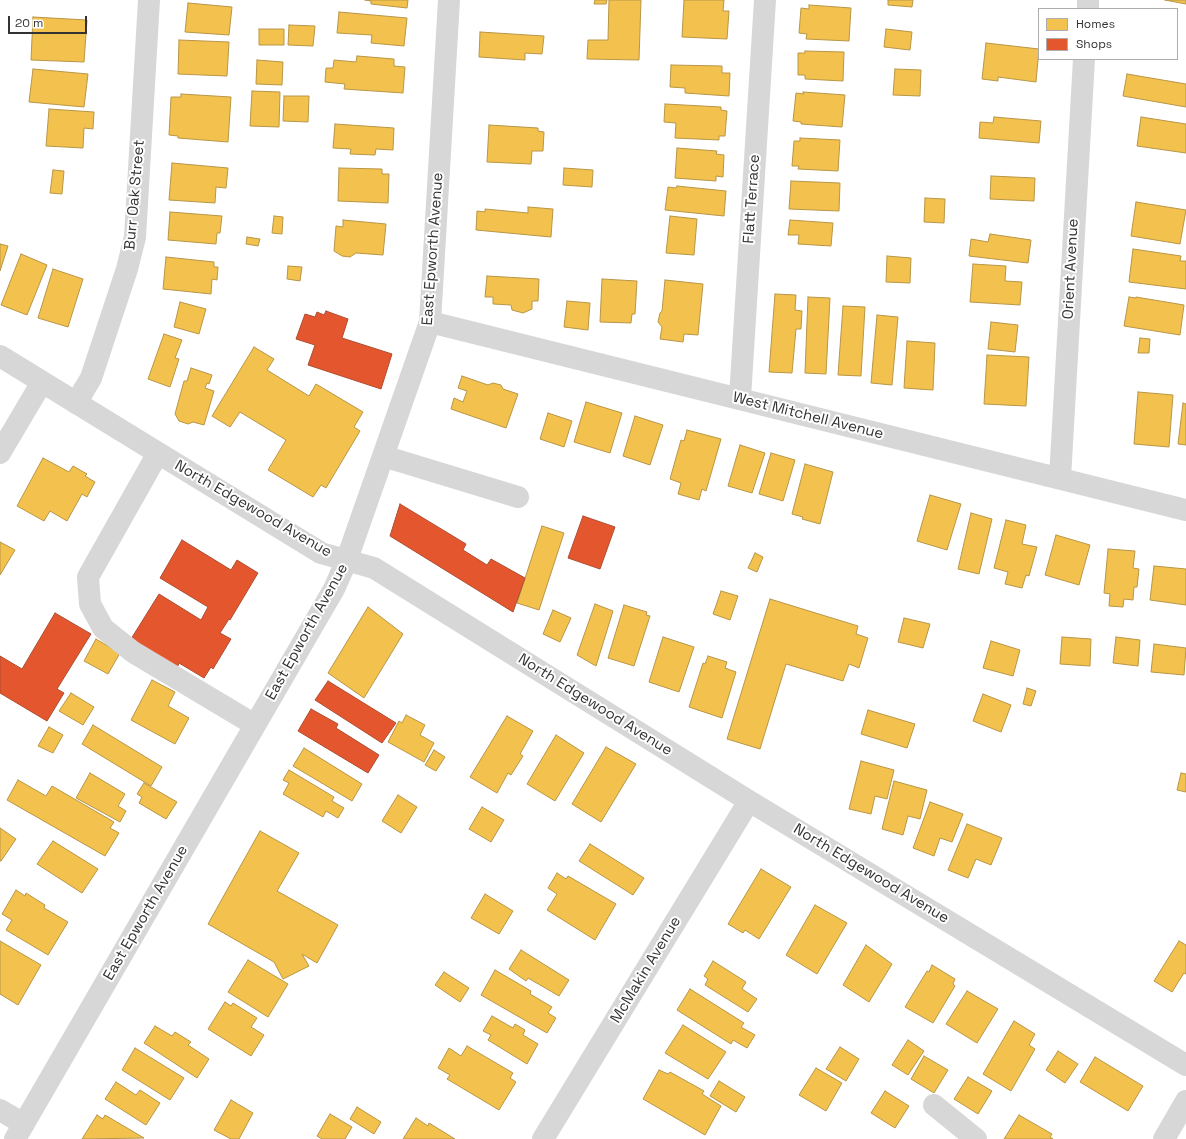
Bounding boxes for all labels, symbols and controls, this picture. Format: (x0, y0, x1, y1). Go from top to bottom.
scale bar (10, 8, 89, 34)
legend (1038, 8, 1178, 60)
text: 20 m (15, 15, 43, 31)
text: Homes (1076, 16, 1115, 32)
text: Shops (1076, 36, 1112, 52)
street label: Burr Oak Street (121, 139, 149, 251)
street label: Flatt Terrace (740, 154, 764, 244)
street label: East Epworth Avenue (419, 172, 447, 326)
street label: Orient Avenue (1059, 218, 1083, 320)
street label: West Mitchell Avenue (731, 389, 885, 443)
street label: North Edgewood Avenue (171, 457, 335, 561)
street label: East Epworth Avenue (262, 561, 352, 703)
street label: North Edgewood Avenue (515, 650, 675, 760)
street label: North Edgewood Avenue (790, 820, 952, 928)
street label: East Epworth Avenue (100, 842, 192, 984)
street label: McMakin Avenue (607, 913, 685, 1027)

